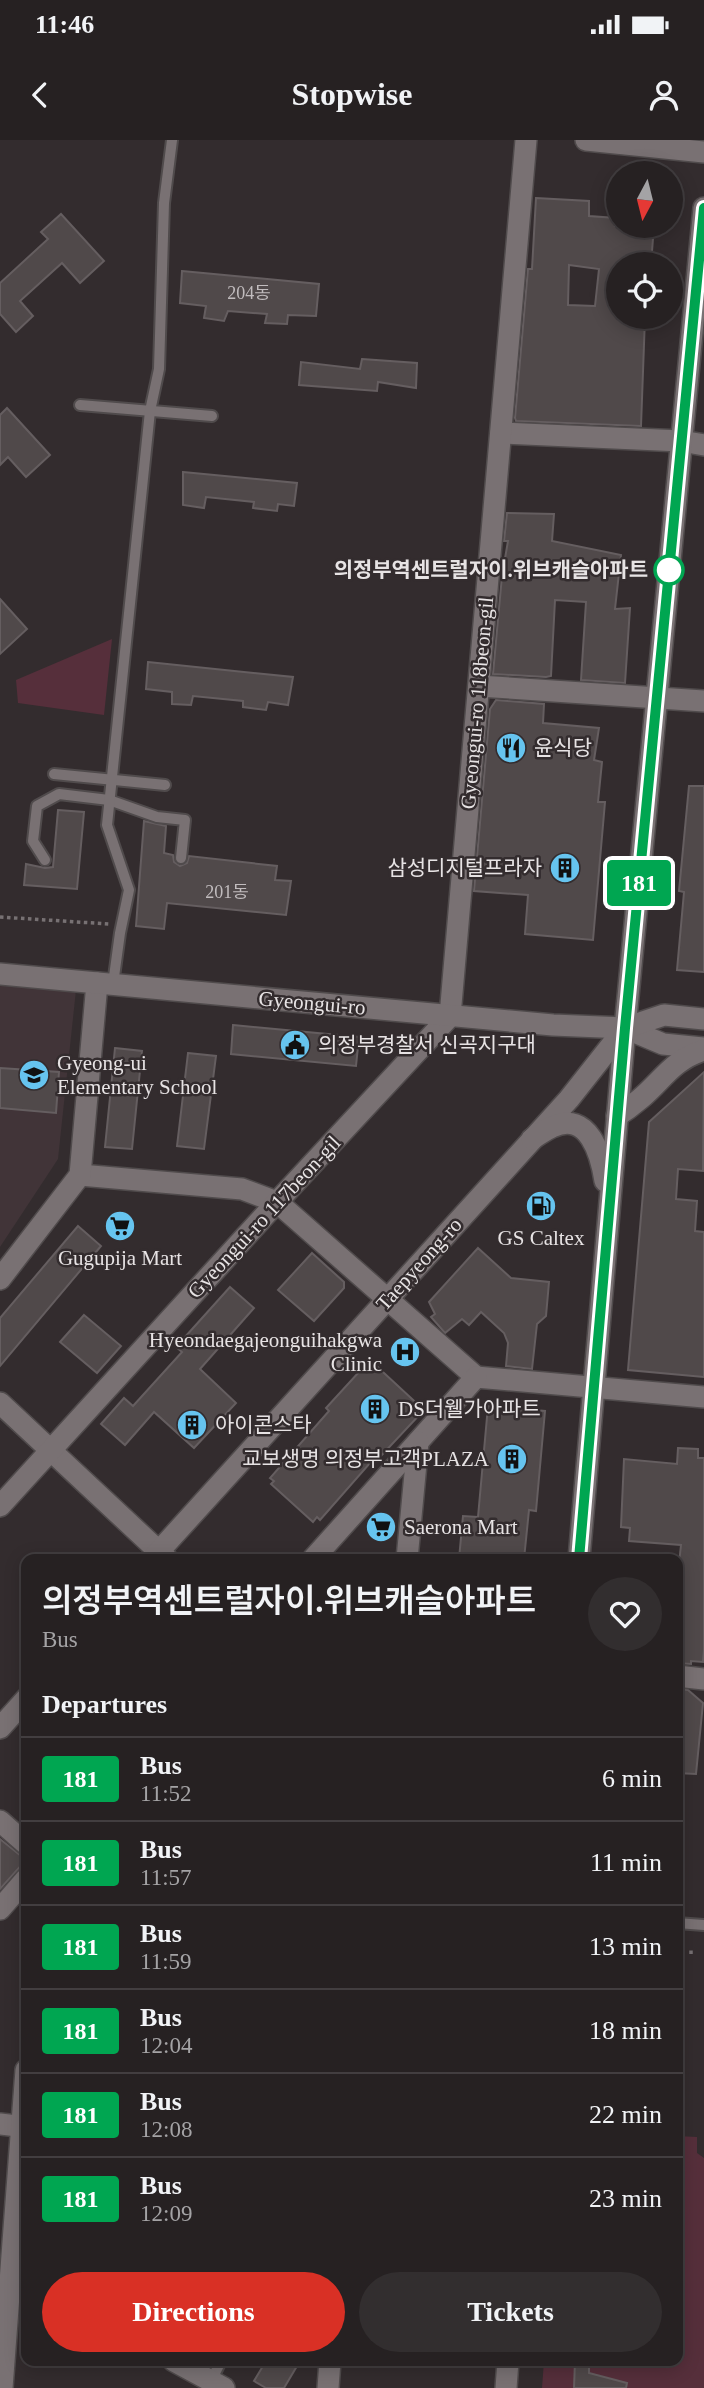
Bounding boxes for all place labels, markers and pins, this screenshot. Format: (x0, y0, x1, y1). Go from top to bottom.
marker: 의정부역센트럴자이.위브캐슬아파트 (654, 555, 684, 585)
place label: 의정부역센트럴자이.위브캐슬아파트 (334, 558, 648, 582)
restaurant icon: 윤식당 (494, 731, 528, 765)
place label: 윤식당 (534, 736, 592, 760)
building icon: 삼성디지털프라자 (548, 851, 582, 885)
place label: 삼성디지털프라자 (387, 856, 542, 880)
public building icon: 의정부경찰서 신곡지구대 (278, 1028, 312, 1062)
place label: 의정부경찰서 신곡지구대 (318, 1033, 536, 1057)
place label: Gyeong-ui Elementary School (57, 1051, 218, 1099)
school or university icon: Gyeong-ui Elementary School (17, 1058, 51, 1092)
fuel station icon: GS Caltex (524, 1189, 558, 1223)
supermarket icon: Gugupija Mart (103, 1209, 137, 1243)
place label: GS Caltex (498, 1226, 585, 1250)
place label: Gugupija Mart (58, 1246, 182, 1270)
place label: Hyeondaegajeonguihakgwa Clinic (149, 1328, 383, 1376)
hospital icon: Hyeondaegajeonguihakgwa Clinic (388, 1335, 422, 1369)
building icon: DS더웰가아파트 (358, 1392, 392, 1426)
place label: DS더웰가아파트 (398, 1397, 541, 1421)
building icon: 아이콘스타 (175, 1408, 209, 1442)
place label: 아이콘스타 (215, 1413, 312, 1437)
building icon: 교보생명 의정부고객PLAZA (495, 1442, 529, 1476)
place label: 교보생명 의정부고객PLAZA (242, 1447, 490, 1471)
supermarket icon: Saerona Mart (364, 1510, 398, 1544)
place label: Saerona Mart (404, 1515, 518, 1539)

